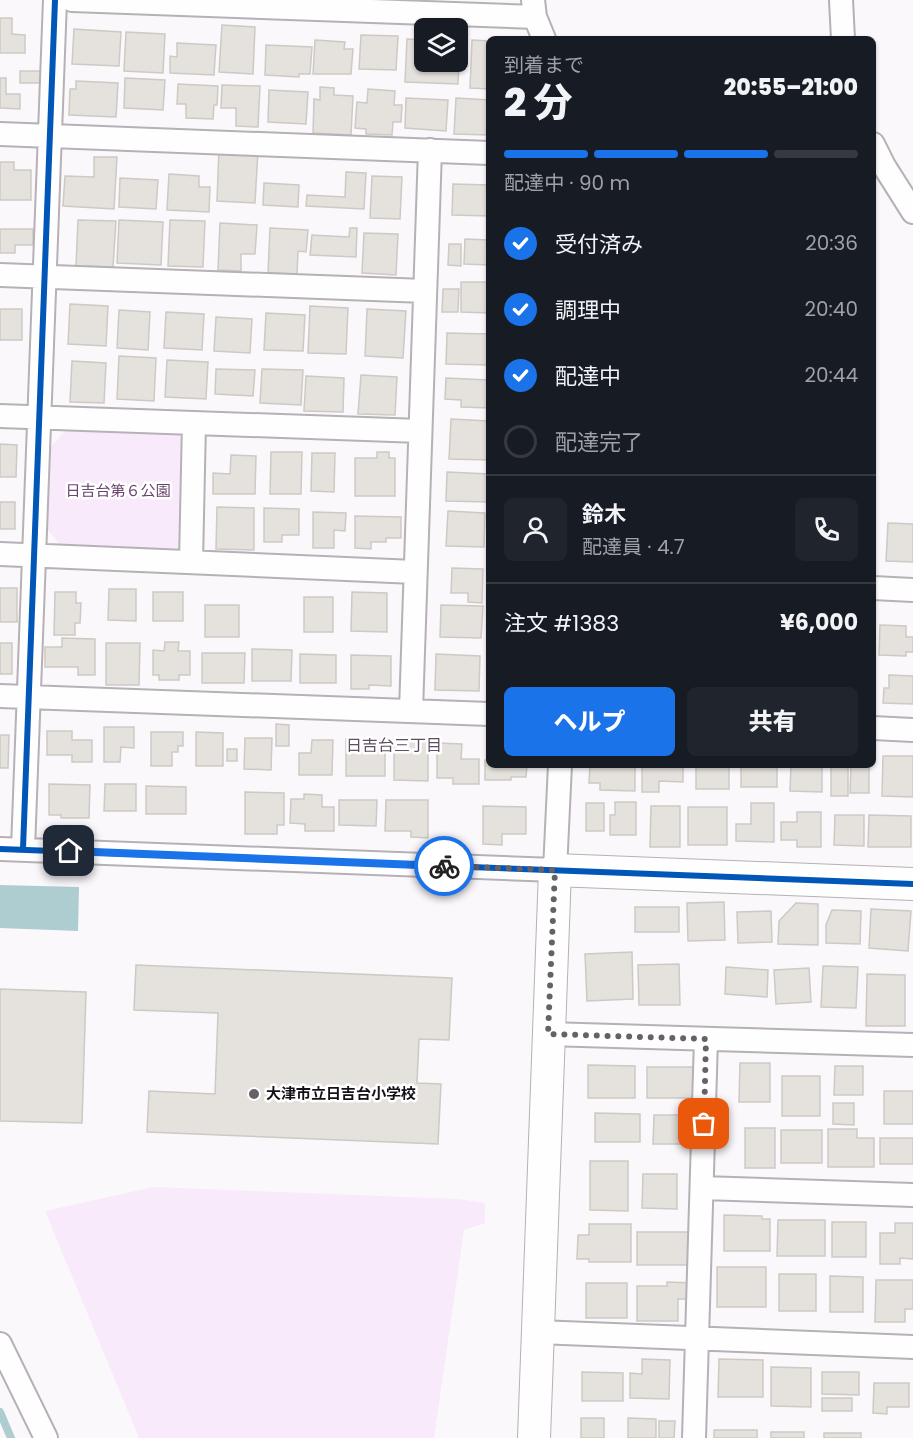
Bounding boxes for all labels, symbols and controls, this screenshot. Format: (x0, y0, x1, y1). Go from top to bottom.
map controls (414, 18, 468, 72)
button: layers (414, 18, 468, 72)
text: 到着まで (504, 51, 584, 79)
text: 20:55–21:00 (724, 72, 858, 103)
text: 2 分 (504, 75, 573, 130)
text: 配達中 · 90 m (504, 169, 630, 197)
icon: check (504, 227, 537, 260)
text: 受付済み (555, 229, 643, 260)
text: 20:36 (805, 229, 858, 257)
icon: check (504, 293, 537, 326)
text: 調理中 (555, 295, 621, 326)
text: 20:40 (805, 295, 858, 323)
icon: check (504, 359, 537, 392)
text: 配達中 (555, 361, 621, 392)
text: 20:44 (805, 361, 858, 389)
text: 配達完了 (555, 427, 643, 458)
park label: 日吉台第６公園 (65, 480, 171, 501)
button: person (504, 498, 567, 561)
button: phone (795, 498, 858, 561)
text: 鈴木 (582, 499, 626, 530)
text: 配達員 · 4.7 (582, 533, 685, 561)
text: ¥6,000 (780, 607, 858, 638)
text: 注文 #1383 (504, 608, 619, 639)
button: ヘルプ (504, 687, 675, 756)
button: 共有 (687, 687, 858, 756)
district label: 日吉台三丁目 (346, 734, 442, 757)
pin (43, 825, 94, 876)
icon: home (52, 834, 85, 867)
courier (414, 836, 474, 896)
icon: bike (428, 850, 461, 883)
place label: 大津市立日吉台小学校 (266, 1083, 416, 1104)
marker: 大津市立日吉台小学校 (247, 1087, 261, 1101)
pin (678, 1098, 729, 1149)
icon: bag (687, 1107, 720, 1140)

